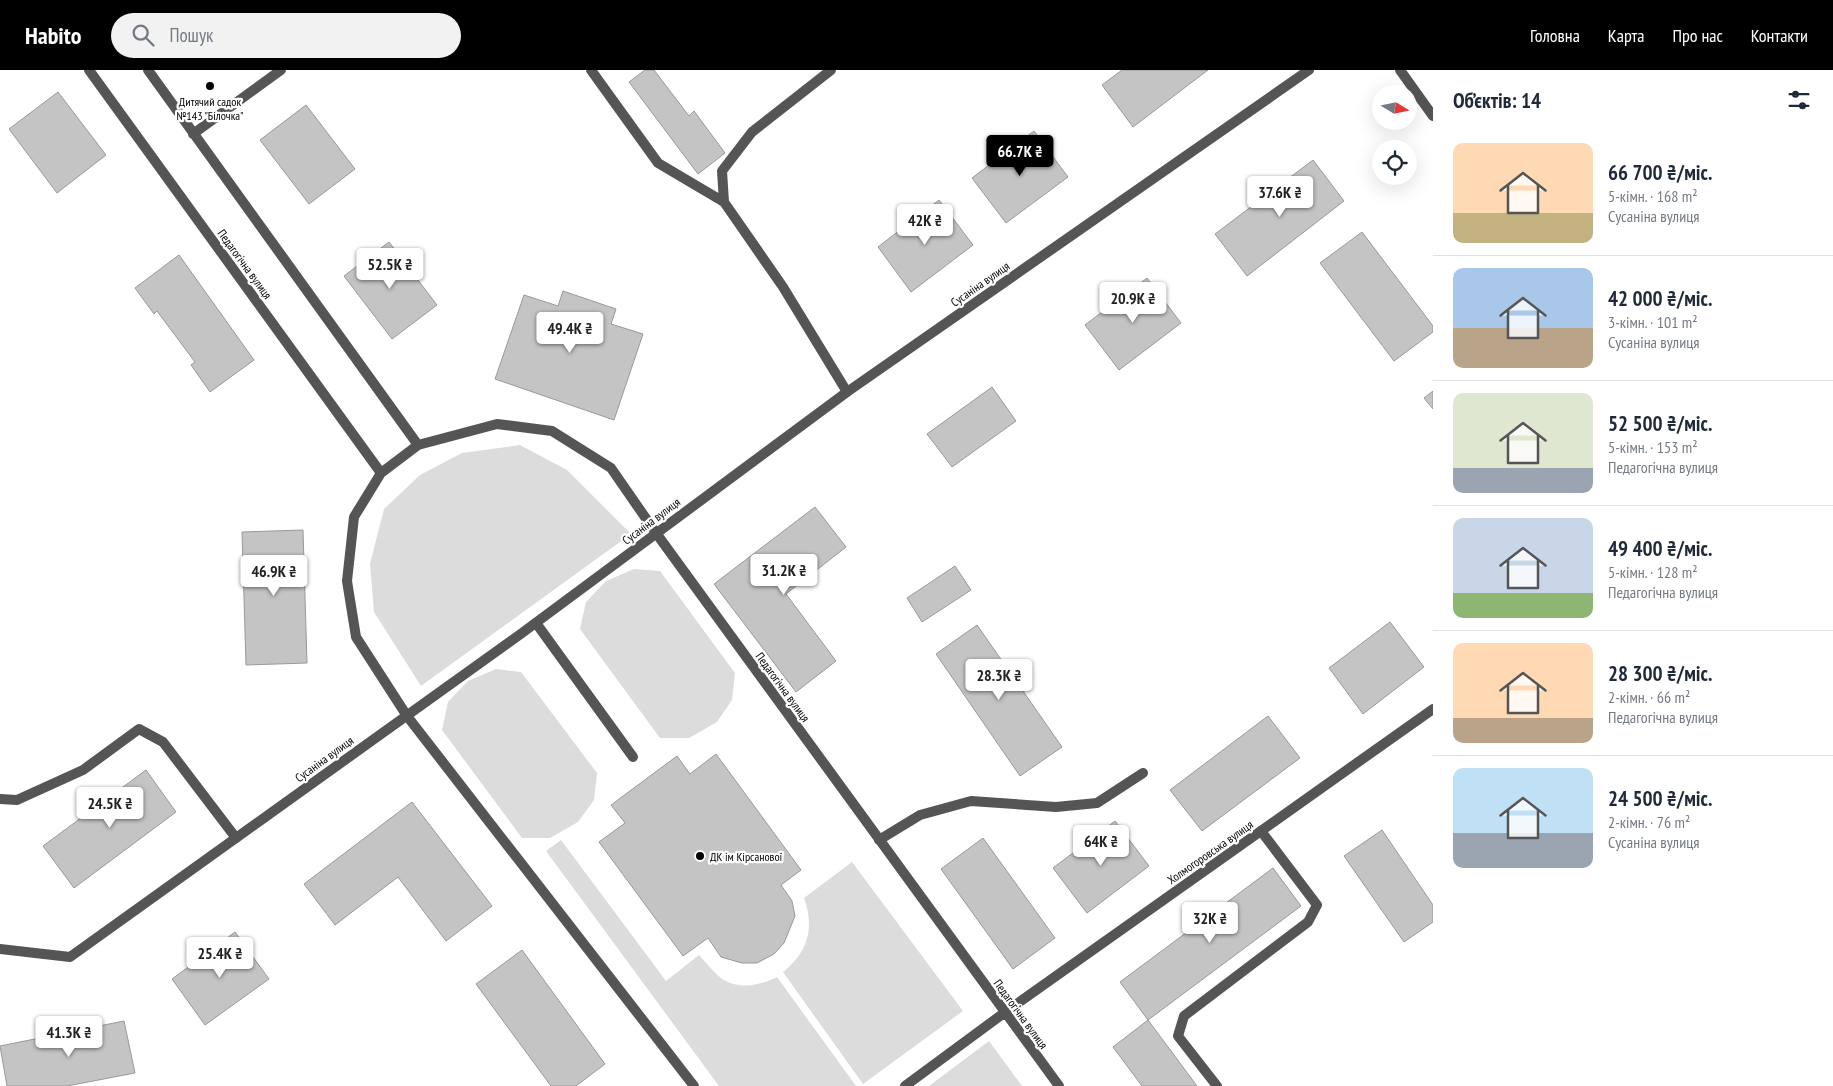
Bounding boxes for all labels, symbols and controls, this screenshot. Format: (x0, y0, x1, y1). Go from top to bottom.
search box (111, 13, 461, 58)
text: Habito (25, 20, 81, 51)
icon: search (129, 21, 157, 49)
text: Пошук (169, 23, 213, 47)
text: Головна (1530, 24, 1580, 47)
text: Карта (1608, 24, 1645, 47)
text: Про нас (1673, 24, 1723, 47)
text: Контакти (1751, 24, 1808, 47)
marker: Дитячий садок №143 "Білочка" (204, 80, 216, 92)
north arrow (1372, 85, 1418, 130)
map controls (1372, 85, 1417, 185)
icon: filters (1785, 86, 1813, 114)
text: Об’єктів: 14 (1453, 87, 1541, 114)
place label: Дитячий садок №143 "Білочка" (176, 94, 244, 123)
pin: 66.7K ₴ (974, 134, 1066, 177)
button: locate (1372, 140, 1417, 185)
text: 66.7K ₴ (997, 141, 1043, 161)
text: 66 700 ₴/міс. (1608, 159, 1712, 186)
icon: home (1493, 163, 1553, 223)
pin: 37.6K ₴ (1234, 176, 1326, 218)
text: 37.6K ₴ (1258, 182, 1302, 202)
text: 5-кімн. · 168 m² (1608, 186, 1698, 206)
pin: 42K ₴ (890, 204, 960, 246)
text: Сусаніна вулиця (1608, 206, 1699, 226)
text: 42K ₴ (908, 210, 942, 230)
street label: Педагогічна вулиця (215, 226, 276, 302)
pin: 52.5K ₴ (344, 248, 436, 290)
text: 52.5K ₴ (367, 254, 413, 274)
street label: Сусаніна вулиця (948, 258, 1013, 310)
pin: 20.9K ₴ (1087, 282, 1179, 324)
text: 42 000 ₴/міс. (1608, 285, 1712, 312)
text: 20.9K ₴ (1110, 288, 1156, 308)
icon: home (1493, 288, 1553, 348)
pin: 49.4K ₴ (524, 312, 616, 354)
text: 3-кімн. · 101 m² (1608, 312, 1698, 332)
text: 49.4K ₴ (547, 318, 593, 338)
text: Сусаніна вулиця (1608, 332, 1699, 352)
text: 52 500 ₴/міс. (1608, 410, 1712, 437)
icon: home (1493, 413, 1553, 473)
text: 5-кімн. · 153 m² (1608, 437, 1698, 457)
text: Педагогічна вулиця (1608, 457, 1718, 477)
street label: Сусаніна вулиця (619, 494, 683, 548)
text: 49 400 ₴/міс. (1608, 535, 1712, 562)
icon: home (1493, 538, 1553, 598)
pin: 46.9K ₴ (228, 554, 320, 597)
pin: 31.2K ₴ (738, 554, 830, 596)
text: 31.2K ₴ (761, 560, 807, 580)
text: 46.9K ₴ (251, 561, 297, 581)
text: 5-кімн. · 128 m² (1608, 562, 1698, 582)
text: Педагогічна вулиця (1608, 582, 1718, 602)
street label: Педагогічна вулиця (753, 649, 814, 725)
pin: 28.3K ₴ (953, 658, 1045, 701)
text: 28 300 ₴/міс. (1608, 660, 1712, 687)
icon: home (1493, 663, 1553, 723)
text: 28.3K ₴ (976, 665, 1022, 685)
text: 2-кімн. · 66 m² (1608, 687, 1690, 707)
text: Педагогічна вулиця (1608, 707, 1718, 727)
street label: Сусаніна вулиця (292, 733, 356, 785)
text: 24 500 ₴/міс. (1608, 785, 1712, 812)
pin: 24.5K ₴ (64, 786, 156, 829)
icon: home (1493, 788, 1553, 848)
text: 24.5K ₴ (87, 793, 133, 813)
text: 2-кімн. · 76 m² (1608, 812, 1690, 832)
street label: Холмогоровська вулиця (1164, 817, 1256, 887)
pin: 64K ₴ (1066, 824, 1136, 867)
text: 64K ₴ (1084, 831, 1118, 851)
text: Сусаніна вулиця (1608, 832, 1699, 852)
place label: ДК ім Кірсанової (710, 849, 783, 864)
marker: ДК ім Кірсанової (694, 850, 706, 862)
pin: 32K ₴ (1175, 902, 1245, 944)
text: 32K ₴ (1193, 908, 1227, 928)
pin: 25.4K ₴ (174, 936, 266, 979)
text: 25.4K ₴ (197, 943, 243, 963)
street label: Педагогічна вулиця (991, 976, 1052, 1052)
pin: 41.3K ₴ (23, 1016, 115, 1058)
text: 41.3K ₴ (46, 1022, 92, 1042)

